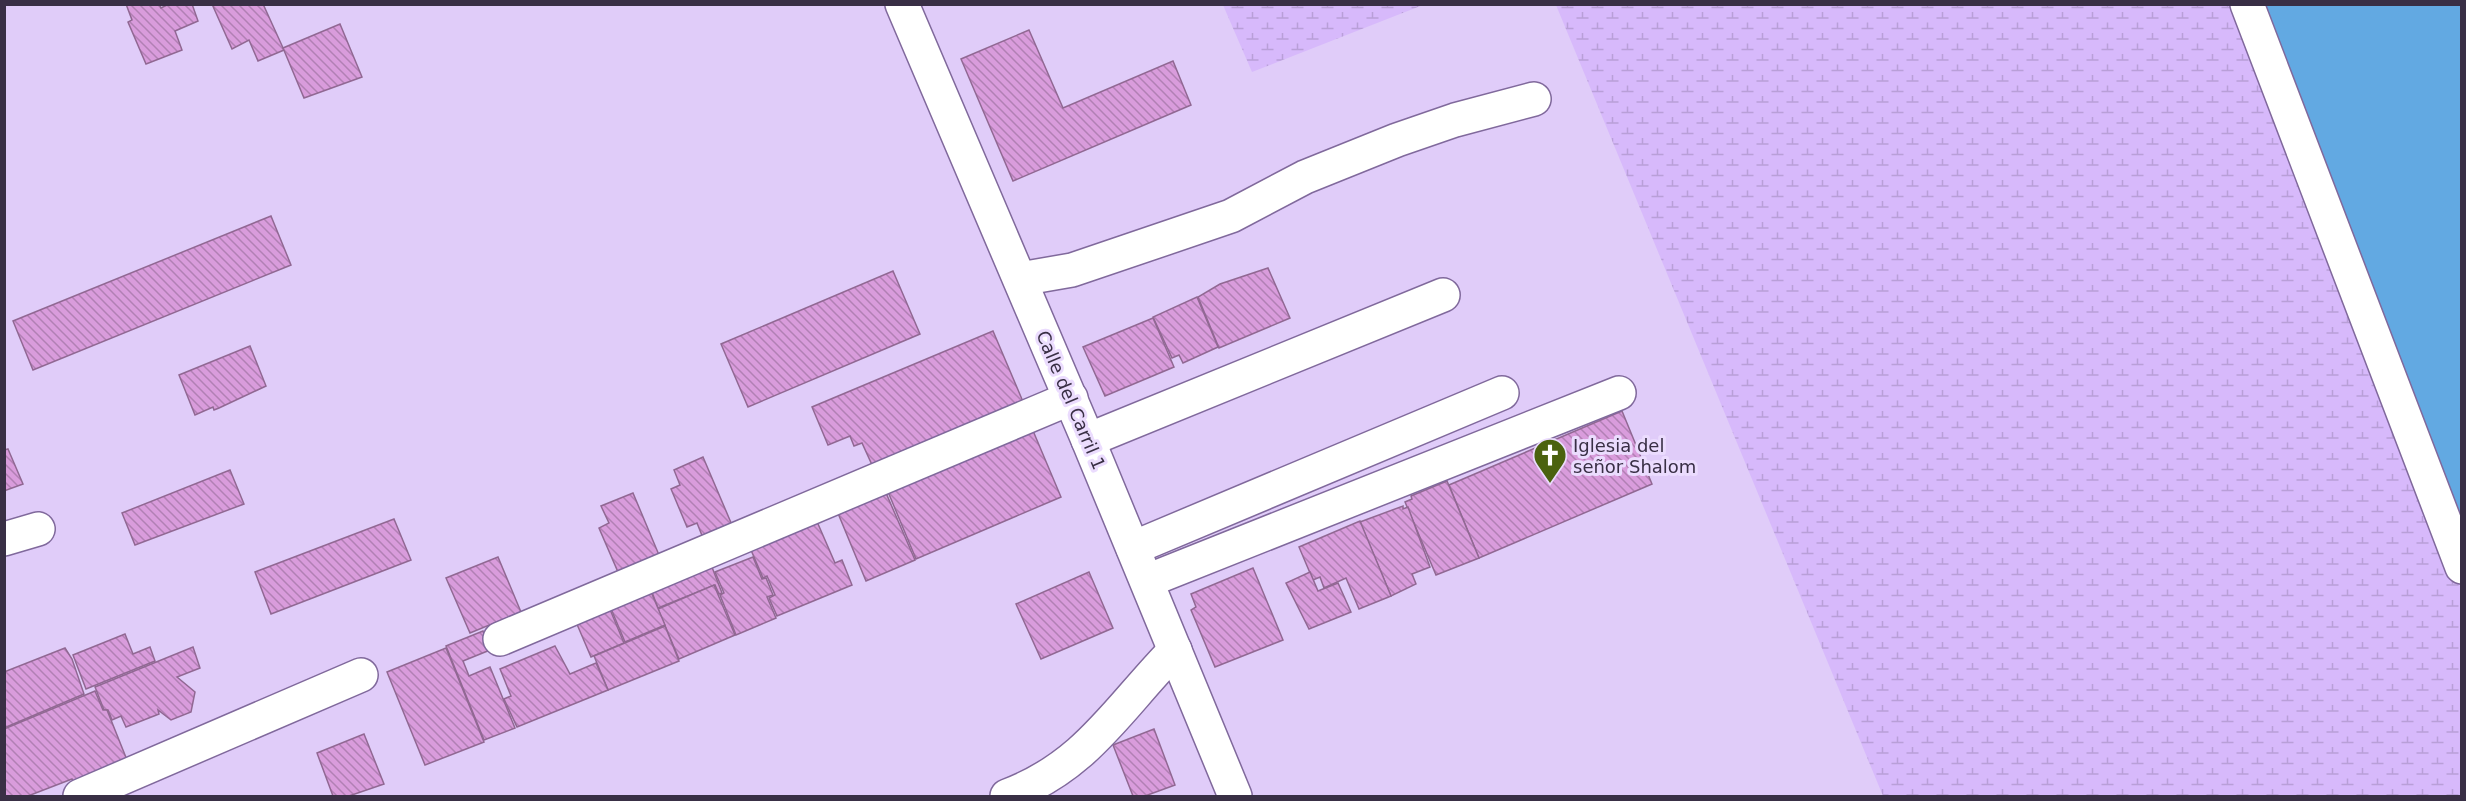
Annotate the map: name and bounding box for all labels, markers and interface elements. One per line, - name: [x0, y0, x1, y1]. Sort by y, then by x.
- street label: Calle del Carril 1: [1032, 327, 1110, 473]
- place label: Iglesia del señor Shalom: [1573, 435, 1696, 477]
- church icon: Iglesia del señor Shalom: [1532, 437, 1568, 484]

